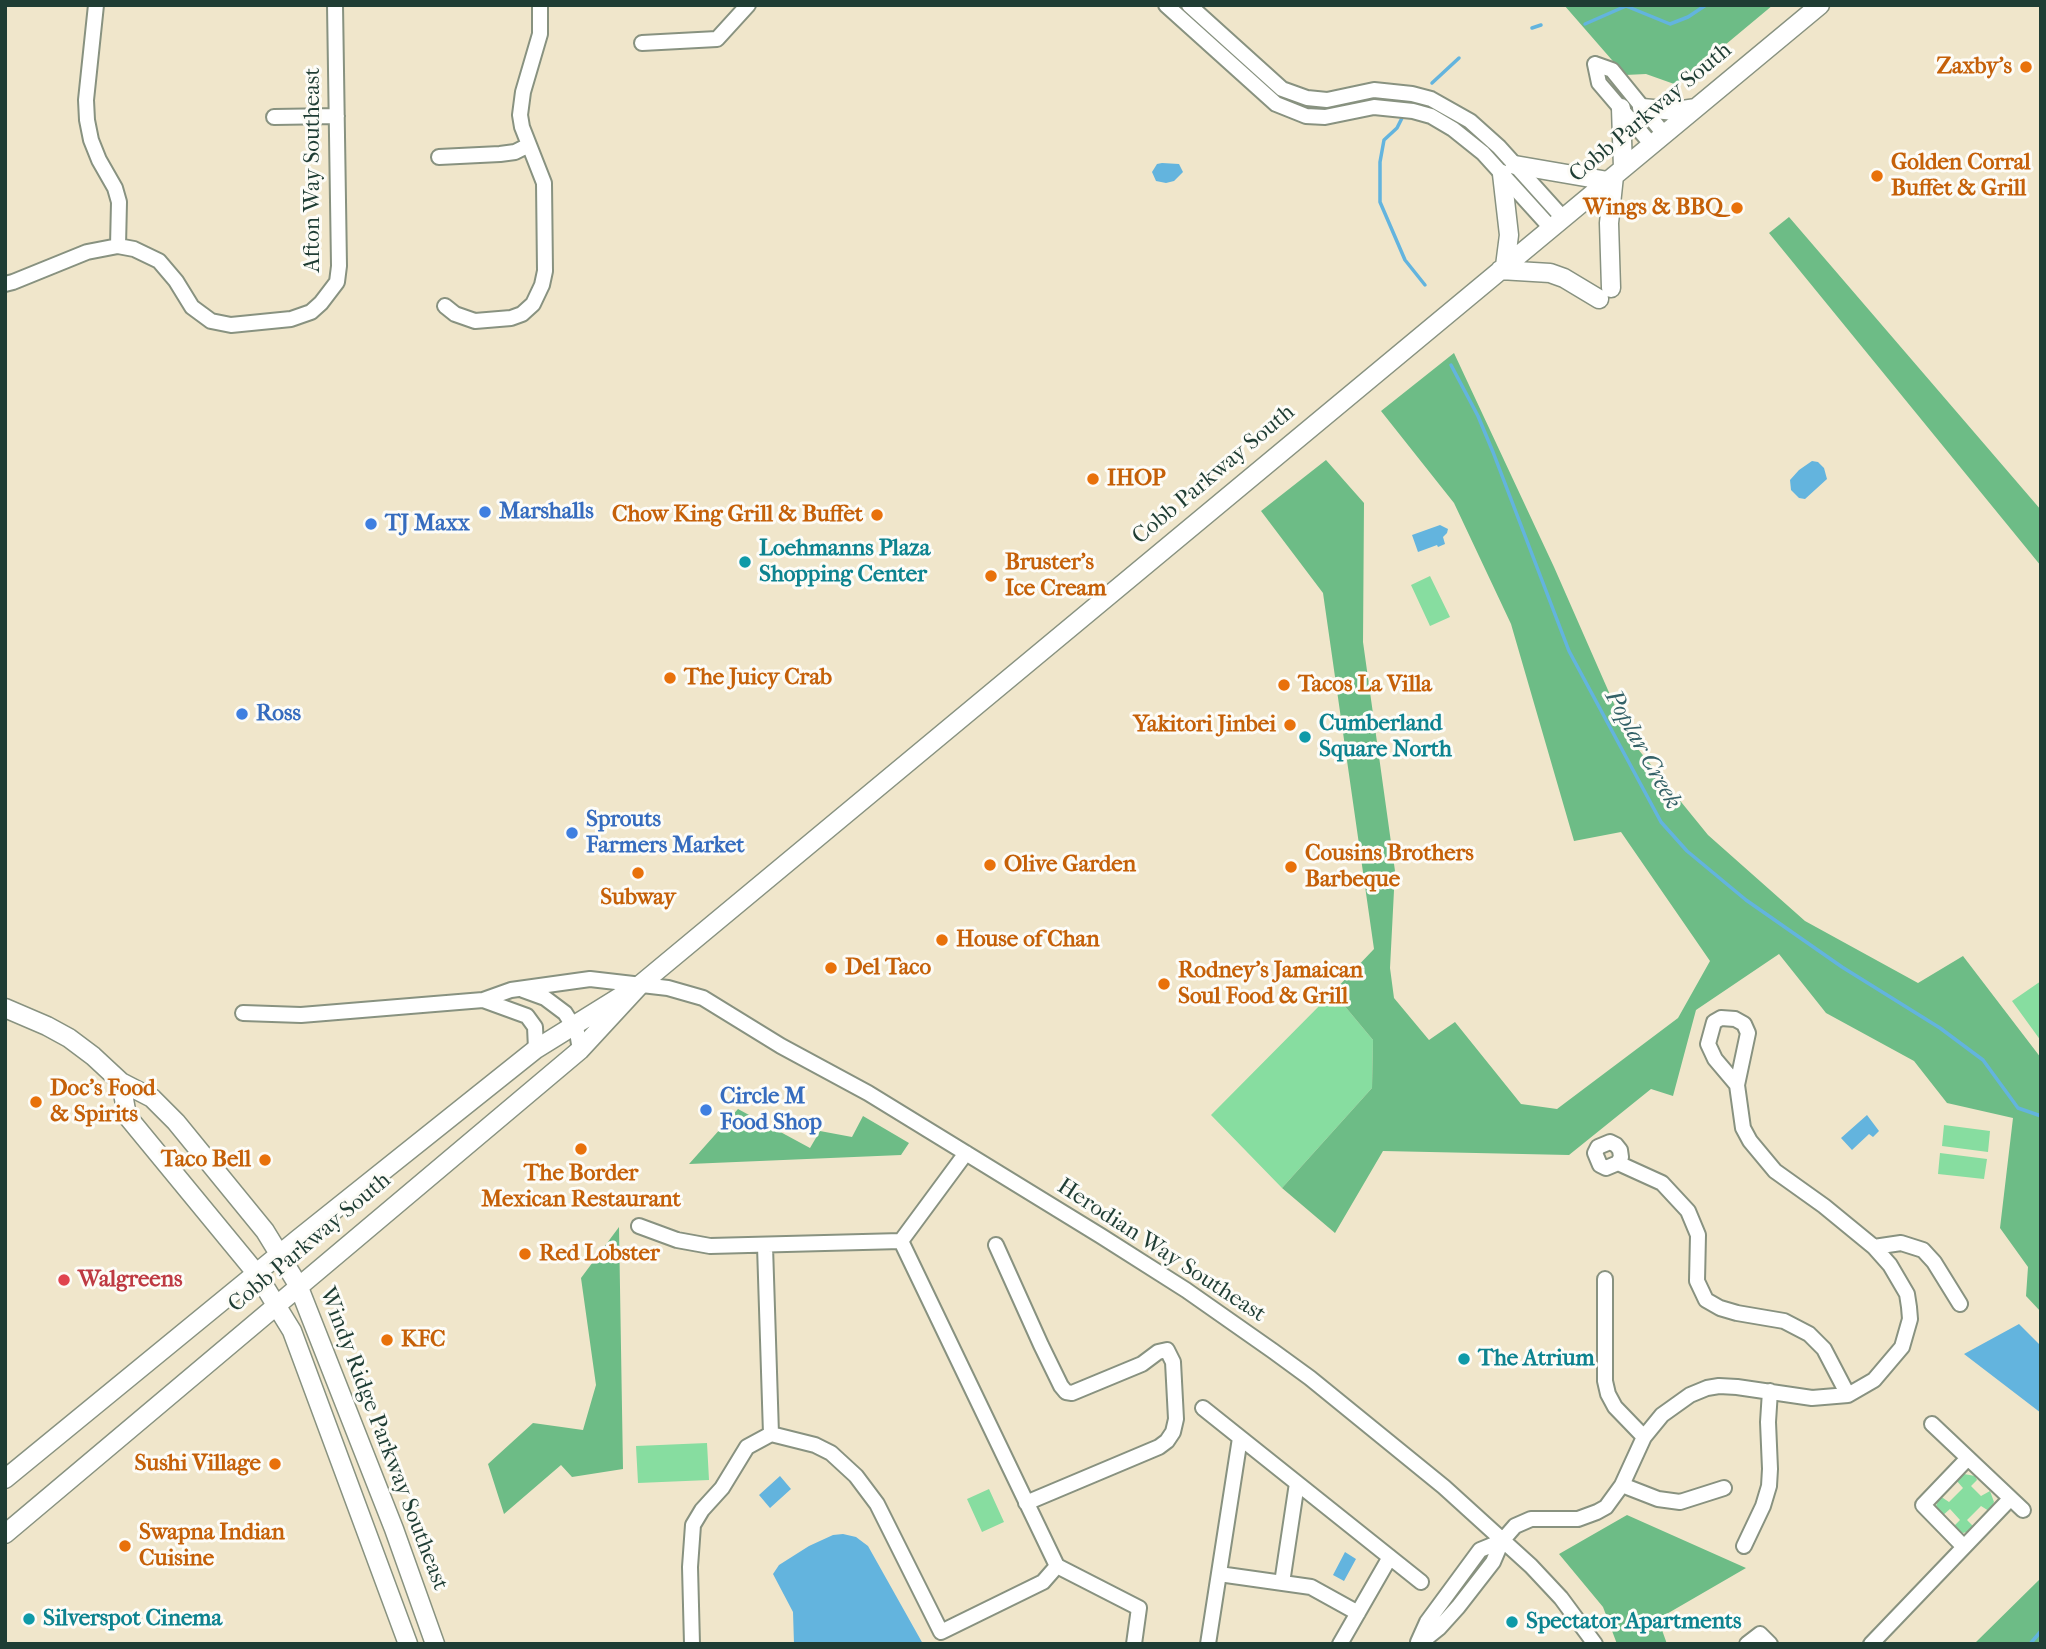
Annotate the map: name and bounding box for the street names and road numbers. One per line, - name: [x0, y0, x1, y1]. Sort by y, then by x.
- street label: Cobb Parkway South: [1564, 37, 1738, 189]
- street label: Afton Way Southeast: [299, 68, 327, 272]
- street label: Cobb Parkway South: [1127, 399, 1301, 551]
- street label: Cobb Parkway South: [223, 1167, 397, 1319]
- street label: Herodian Way Southeast: [1051, 1173, 1271, 1329]
- street label: Windy Ridge Parkway Southeast: [312, 1284, 454, 1594]

